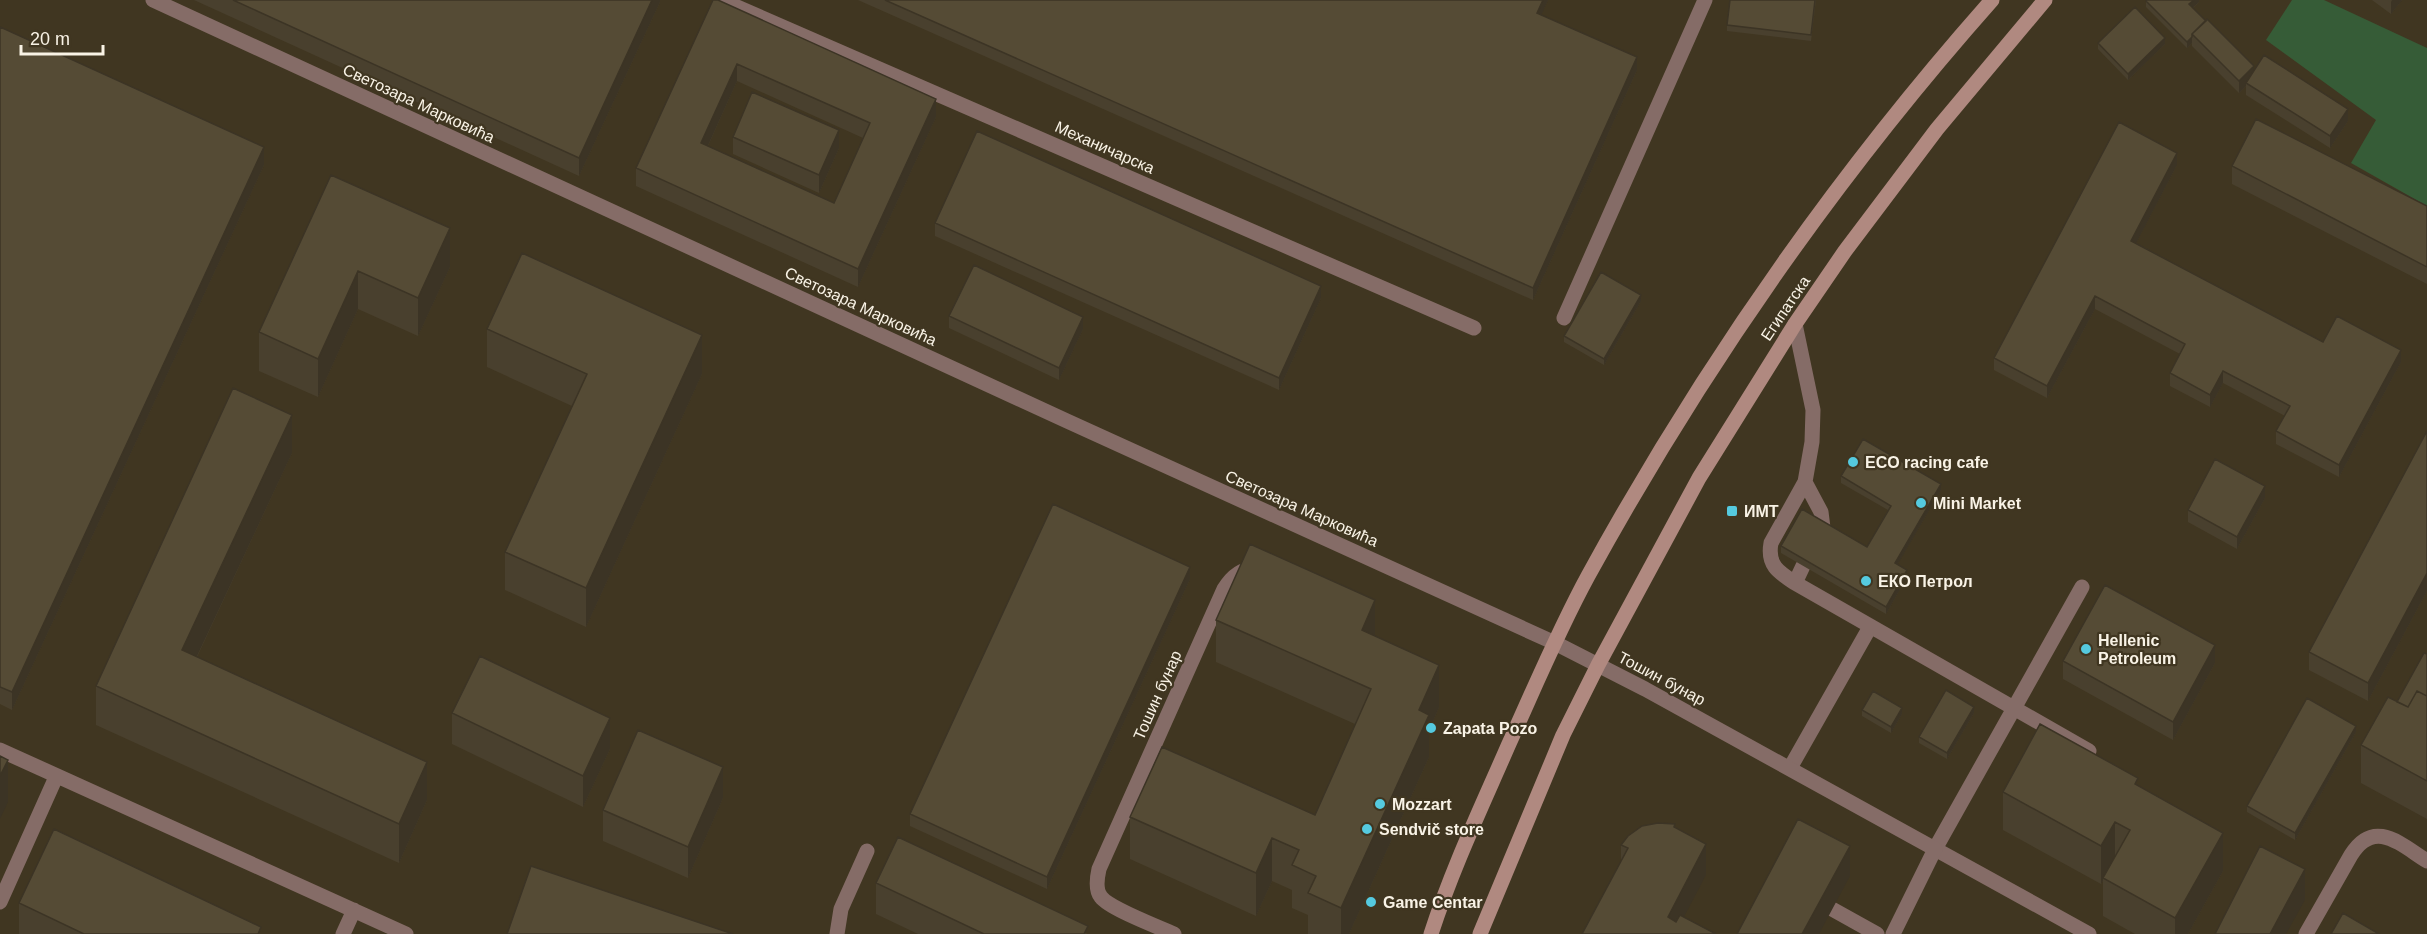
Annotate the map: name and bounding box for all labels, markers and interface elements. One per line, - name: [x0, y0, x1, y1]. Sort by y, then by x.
- scale bar: [21, 18, 104, 56]
- text: 20 m: [30, 29, 70, 49]
- street label: Светозара Марковића: [340, 61, 497, 146]
- street label: Механичарска: [1052, 118, 1157, 177]
- street label: Светозара Марковића: [782, 264, 939, 349]
- street label: Египатска: [1758, 273, 1813, 344]
- place label: ECO racing cafe: [1865, 454, 1989, 471]
- marker: ECO racing cafe: [1846, 455, 1860, 469]
- street label: Светозара Марковића: [1223, 467, 1381, 550]
- place label: Mini Market: [1933, 495, 2022, 512]
- marker: Mini Market: [1914, 496, 1928, 510]
- place label: ИМТ: [1744, 503, 1779, 520]
- marker: ИМТ: [1725, 504, 1739, 518]
- place label: ЕКО Петрол: [1878, 573, 1973, 590]
- marker: ЕКО Петрол: [1859, 574, 1873, 588]
- place label: Hellenic Petroleum: [2098, 632, 2176, 667]
- marker: Hellenic Petroleum: [2079, 642, 2093, 656]
- street label: Тошин бунар: [1130, 648, 1185, 742]
- street label: Тошин бунар: [1615, 648, 1708, 709]
- place label: Zapata Pozo: [1443, 720, 1537, 737]
- marker: Zapata Pozo: [1424, 721, 1438, 735]
- place label: Mozzart: [1392, 796, 1452, 813]
- marker: Mozzart: [1373, 797, 1387, 811]
- place label: Sendvič store: [1379, 821, 1484, 838]
- marker: Sendvič store: [1360, 822, 1374, 836]
- place label: Game Centar: [1383, 894, 1483, 911]
- marker: Game Centar: [1364, 895, 1378, 909]

